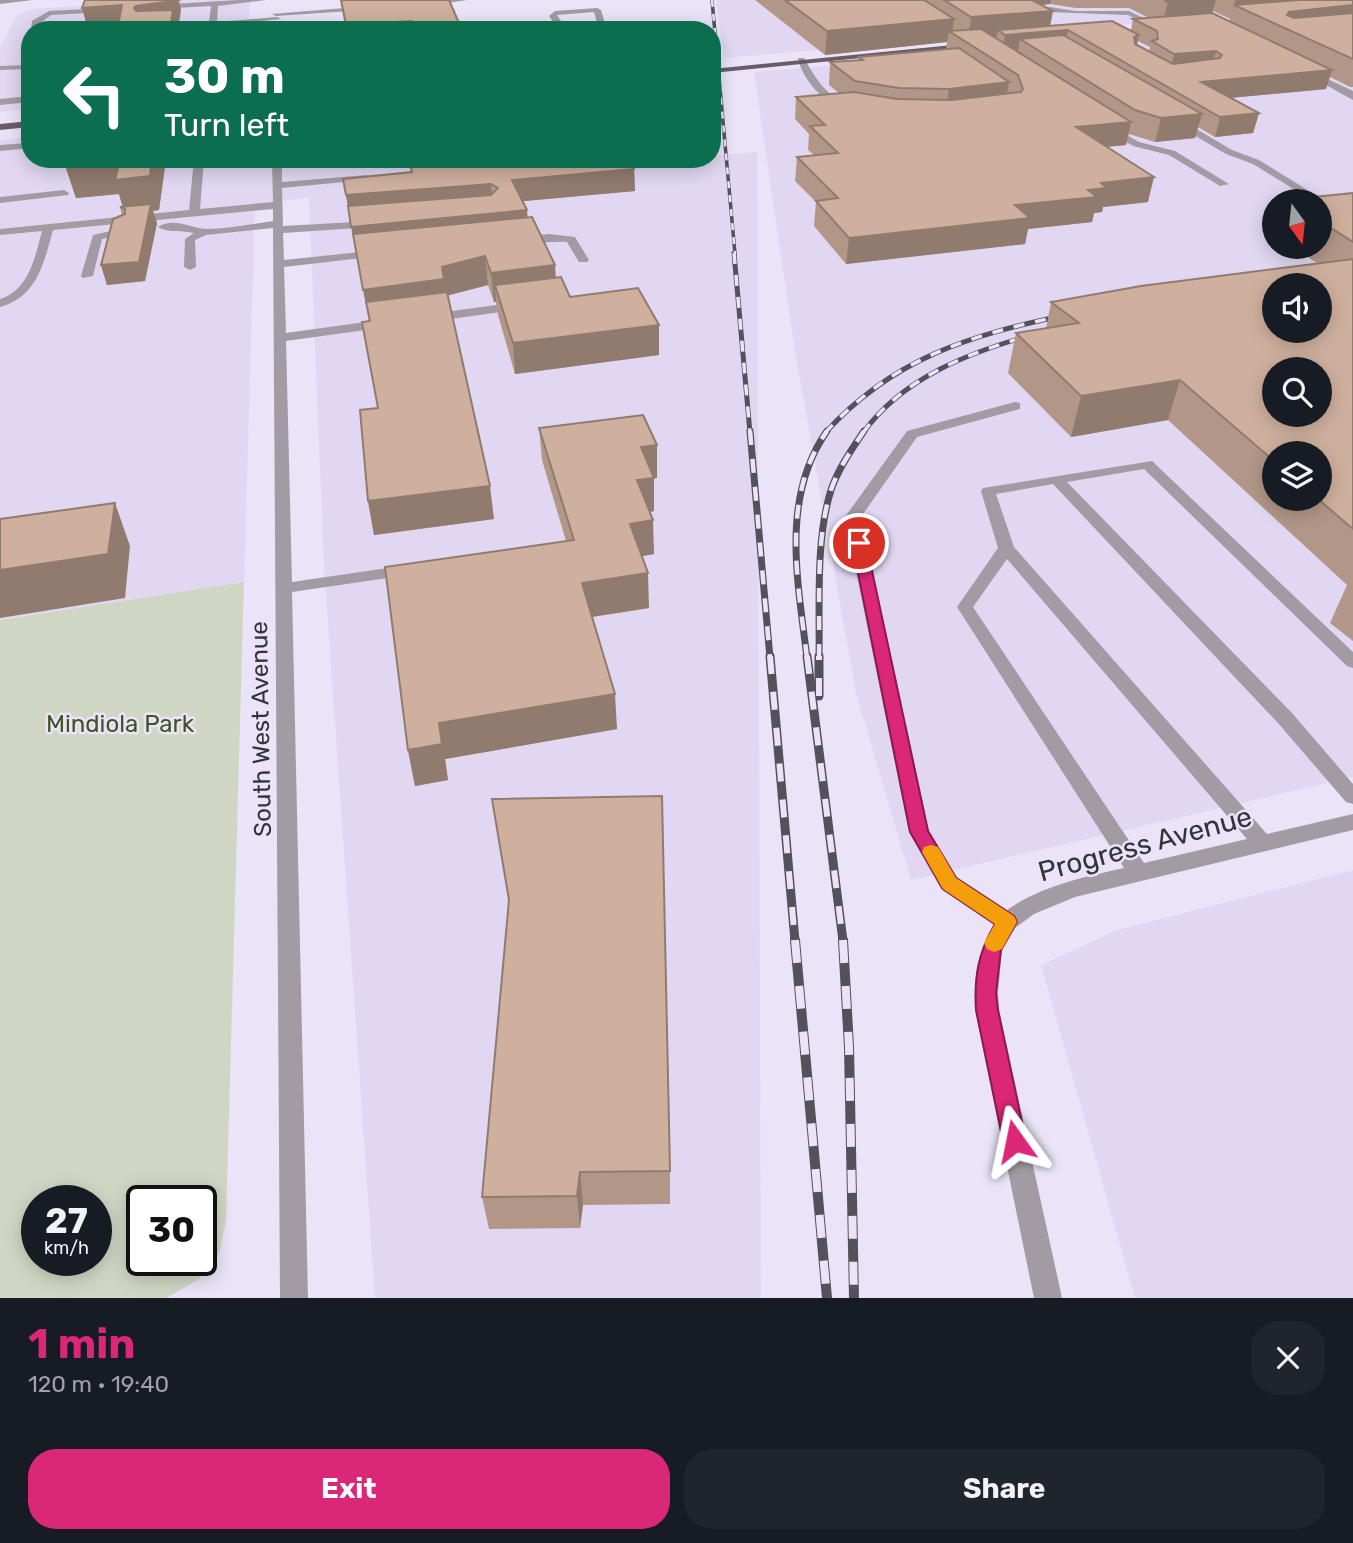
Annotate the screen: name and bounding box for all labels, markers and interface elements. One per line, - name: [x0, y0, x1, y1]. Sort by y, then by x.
- text: 30 m: [164, 47, 285, 105]
- icon: left: [49, 49, 140, 140]
- text: Turn left: [164, 106, 289, 144]
- north arrow: [1262, 189, 1332, 259]
- map controls: [1262, 189, 1332, 511]
- button: sound: [1262, 273, 1332, 343]
- button: search: [1262, 357, 1332, 427]
- button: layers: [1262, 441, 1332, 511]
- pin: [829, 513, 889, 573]
- icon: arrive: [840, 524, 878, 562]
- street label: South West Avenue: [245, 621, 277, 837]
- park label: Mindiola Park: [46, 710, 195, 738]
- street label: Progress Avenue: [1035, 800, 1255, 888]
- position arrow: [978, 1104, 1052, 1178]
- speed limit sign: 30: [126, 1185, 217, 1276]
- text: 27: [45, 1200, 88, 1242]
- text: km/h: [44, 1237, 89, 1259]
- text: 1 min: [28, 1319, 135, 1369]
- button: close: [1251, 1321, 1325, 1395]
- text: 120 m · 19:40: [28, 1370, 169, 1398]
- button: Exit: [28, 1449, 670, 1529]
- button: Share: [684, 1449, 1325, 1529]

